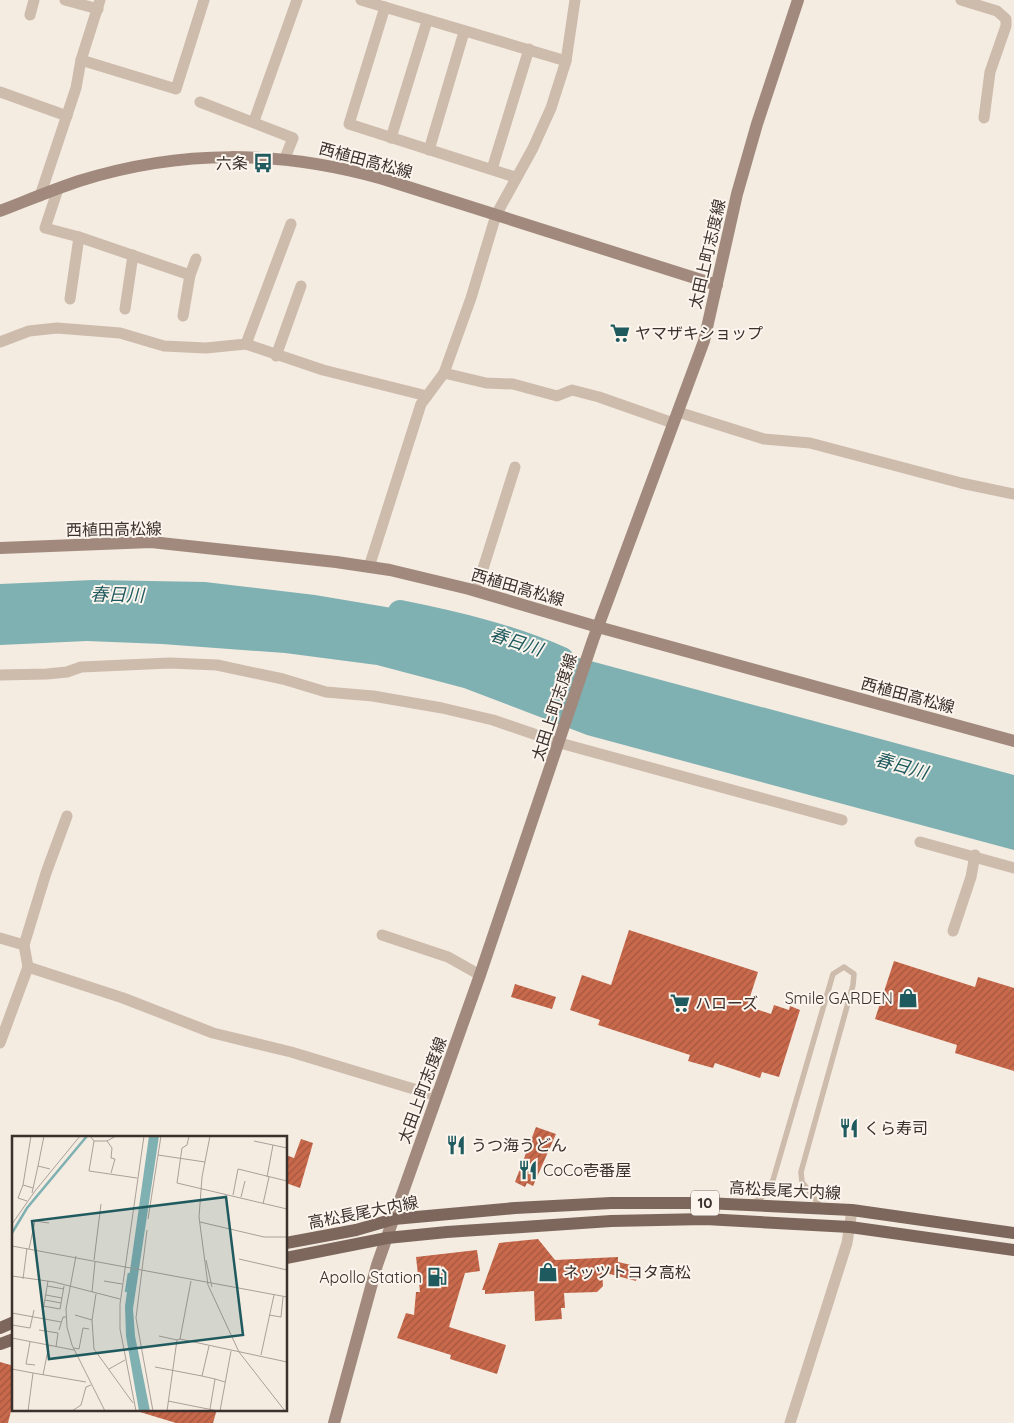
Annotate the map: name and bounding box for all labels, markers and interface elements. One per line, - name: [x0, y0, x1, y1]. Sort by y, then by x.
- street label: 西植田高松線: [317, 138, 415, 182]
- bus stop icon: 六条: [252, 152, 274, 174]
- place label: 六条: [216, 153, 248, 173]
- street label: 太田上町志度線: [685, 197, 729, 311]
- supermarket icon: ヤマザキショップ: [609, 322, 631, 344]
- place label: ヤマザキショップ: [635, 323, 763, 343]
- street label: 西植田高松線: [66, 518, 162, 540]
- street label: 西植田高松線: [469, 564, 567, 610]
- water label: 春日川: [90, 583, 146, 607]
- water label: 春日川: [487, 622, 547, 661]
- street label: 太田上町志度線: [527, 651, 581, 763]
- street label: 西植田高松線: [859, 673, 957, 717]
- water label: 春日川: [872, 747, 932, 785]
- shop icon: Smile GARDEN: [897, 987, 919, 1009]
- place label: Smile GARDEN: [785, 988, 893, 1008]
- supermarket icon: ハローズ: [669, 992, 691, 1014]
- place label: ハローズ: [695, 993, 758, 1013]
- street label: 太田上町志度線: [393, 1034, 451, 1146]
- restaurant icon: くら寿司: [838, 1117, 860, 1139]
- place label: くら寿司: [864, 1118, 928, 1138]
- restaurant icon: うつ海うどん: [445, 1134, 467, 1156]
- place label: うつ海うどん: [471, 1135, 567, 1155]
- inset map: [12, 1136, 288, 1410]
- restaurant icon: CoCo壱番屋: [517, 1159, 539, 1181]
- place label: CoCo壱番屋: [543, 1160, 631, 1180]
- street label: 高松長尾大内線: [729, 1177, 841, 1203]
- road number: 10: [691, 1190, 719, 1216]
- street label: 高松長尾大内線: [306, 1191, 420, 1233]
- shop icon: ネッツトヨタ高松: [537, 1261, 559, 1283]
- place label: ネッツトヨタ高松: [563, 1262, 691, 1282]
- fuel station icon: Apollo Station: [426, 1266, 448, 1288]
- place label: Apollo Station: [319, 1267, 422, 1287]

